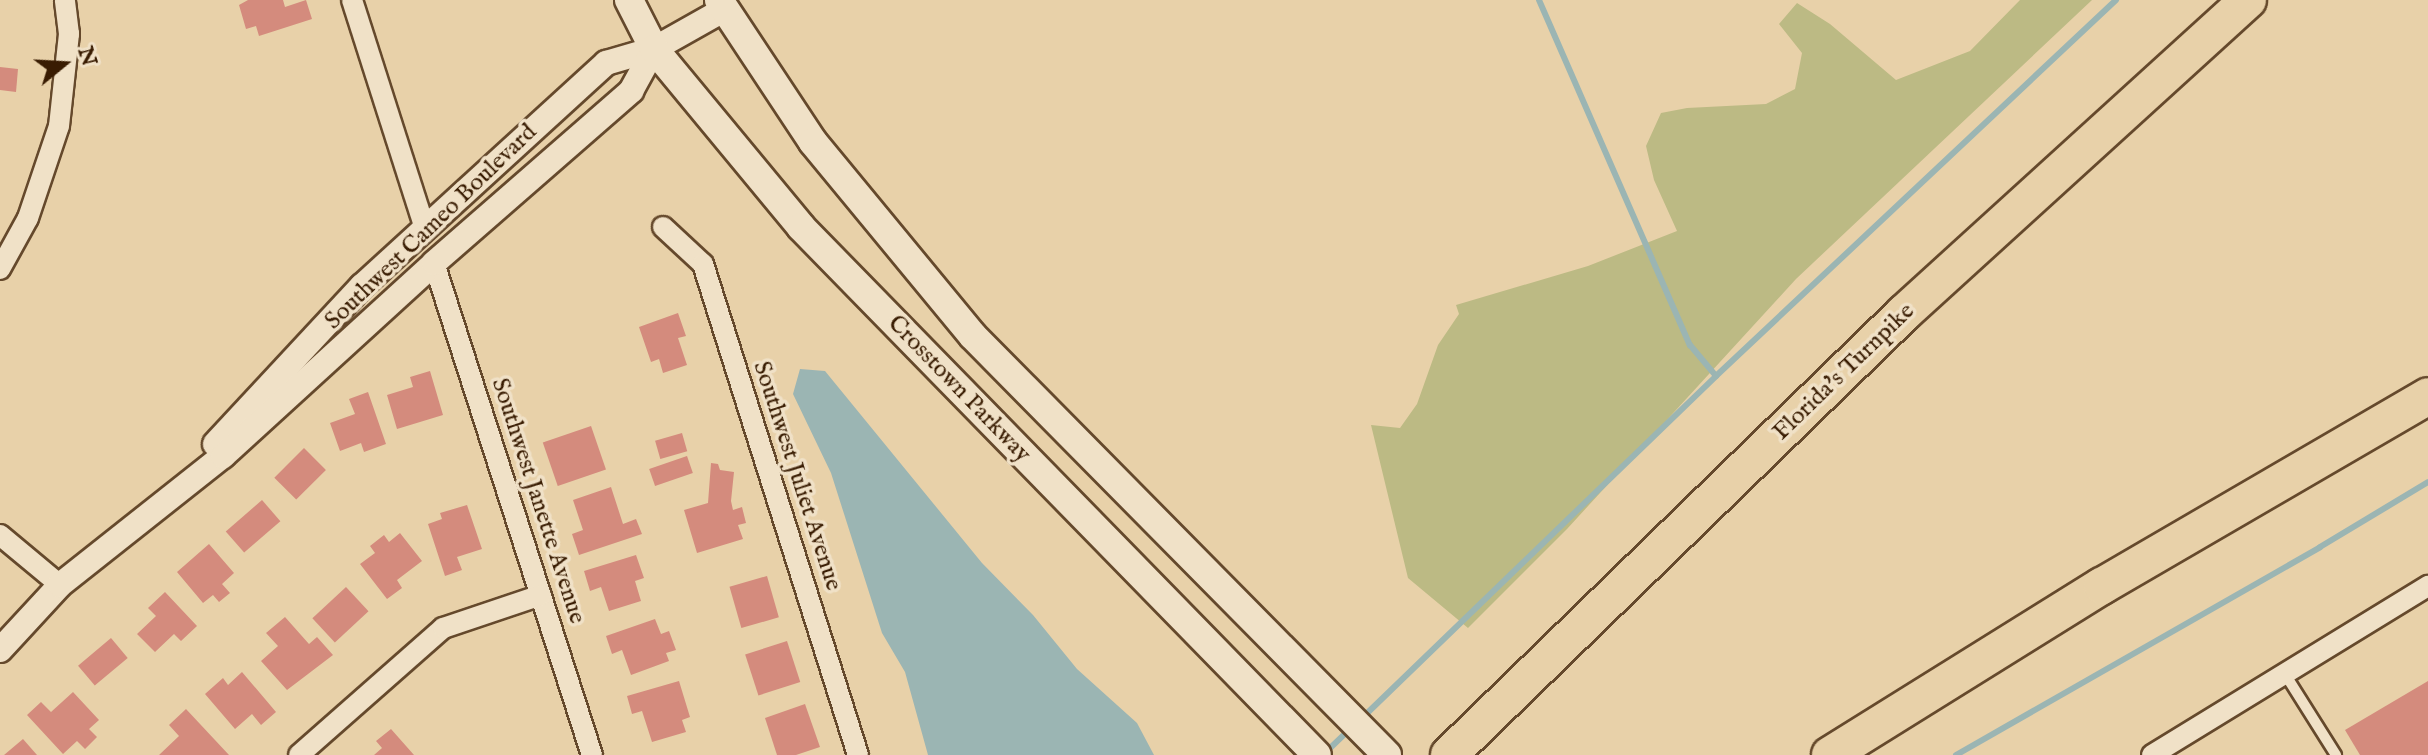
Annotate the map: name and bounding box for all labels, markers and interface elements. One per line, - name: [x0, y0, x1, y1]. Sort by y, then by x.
- north arrow: [24, 24, 104, 104]
- text: N: [71, 43, 103, 70]
- street label: Southwest Cameo Boulevard: [319, 118, 543, 336]
- street label: Florida's Turnpike: [1767, 297, 1921, 447]
- street label: Crosstown Parkway: [881, 309, 1037, 469]
- street label: Southwest Juliet Avenue: [746, 358, 848, 594]
- street label: Southwest Janette Avenue: [485, 375, 591, 627]

